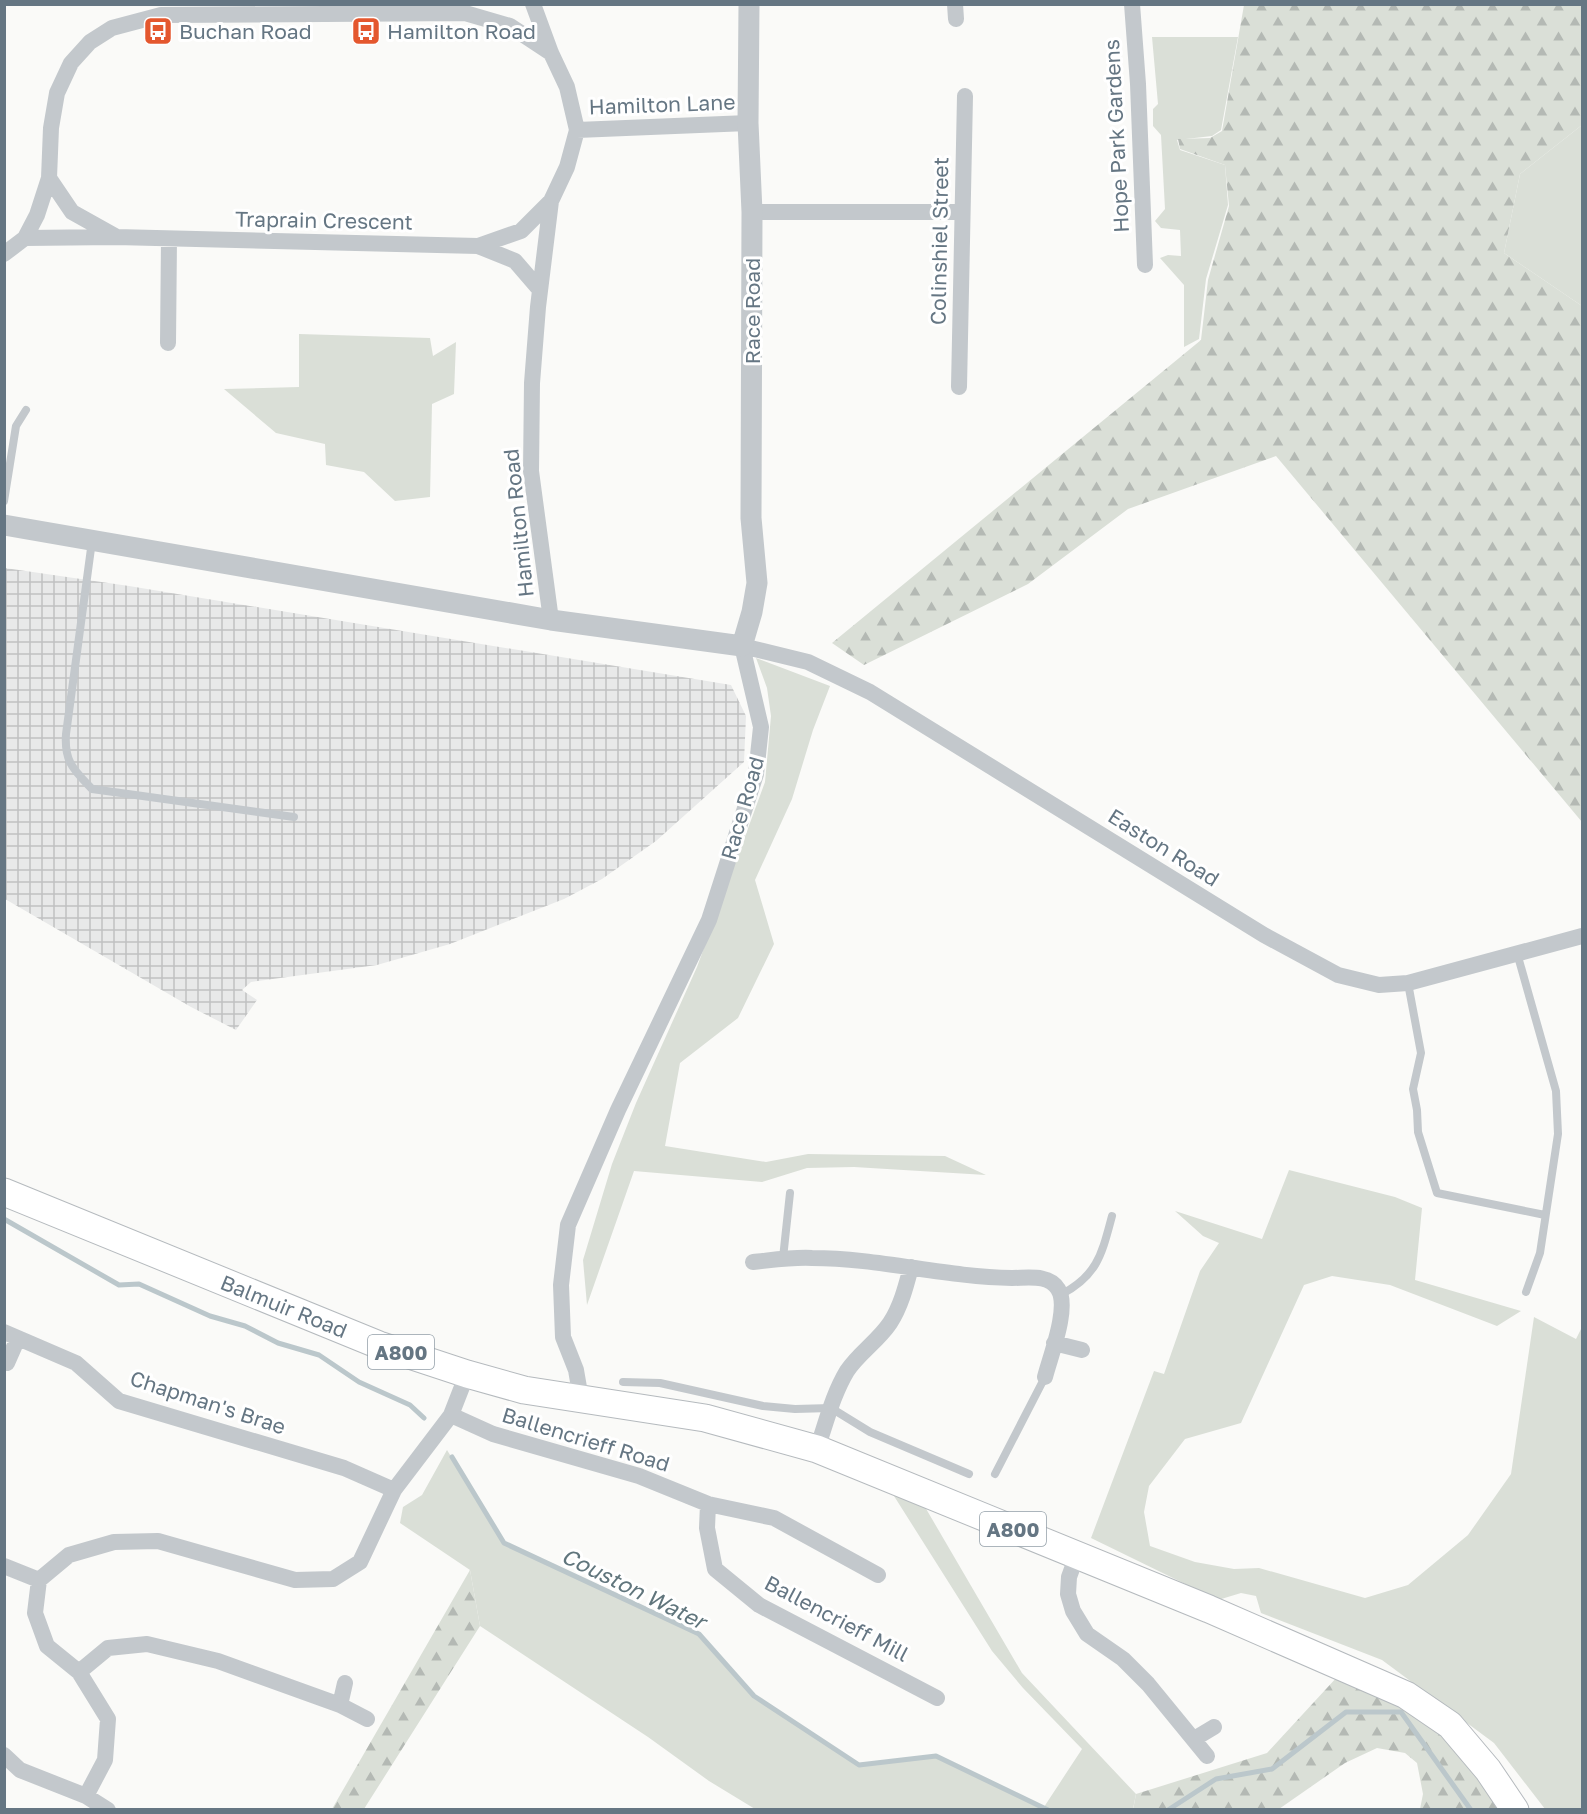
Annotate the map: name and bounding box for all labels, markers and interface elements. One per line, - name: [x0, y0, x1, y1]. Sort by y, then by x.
- bus stop icon: Buchan Road: [142, 15, 174, 47]
- bus stop icon: Hamilton Road: [350, 15, 382, 47]
- place label: Buchan Road: [179, 18, 312, 44]
- place label: Hamilton Road: [387, 18, 536, 44]
- street label: Hope Park Gardens: [1098, 39, 1134, 233]
- street label: Hamilton Lane: [588, 88, 736, 120]
- street label: Colinshiel Street: [925, 157, 953, 325]
- street label: Traprain Crescent: [235, 205, 413, 235]
- street label: Race Road: [739, 258, 765, 364]
- street label: Hamilton Road: [497, 448, 539, 598]
- street label: Race Road: [715, 753, 769, 863]
- street label: Easton Road: [1104, 803, 1224, 891]
- street label: Balmuir Road: [217, 1269, 351, 1343]
- road number: A800: [368, 1335, 434, 1369]
- street label: Chapman's Brae: [127, 1365, 289, 1439]
- street label: Ballencrieff Road: [499, 1401, 673, 1477]
- road number: A800: [980, 1512, 1046, 1546]
- water label: Couston Water: [558, 1542, 713, 1636]
- street label: Ballencrieff Mill: [761, 1569, 913, 1667]

